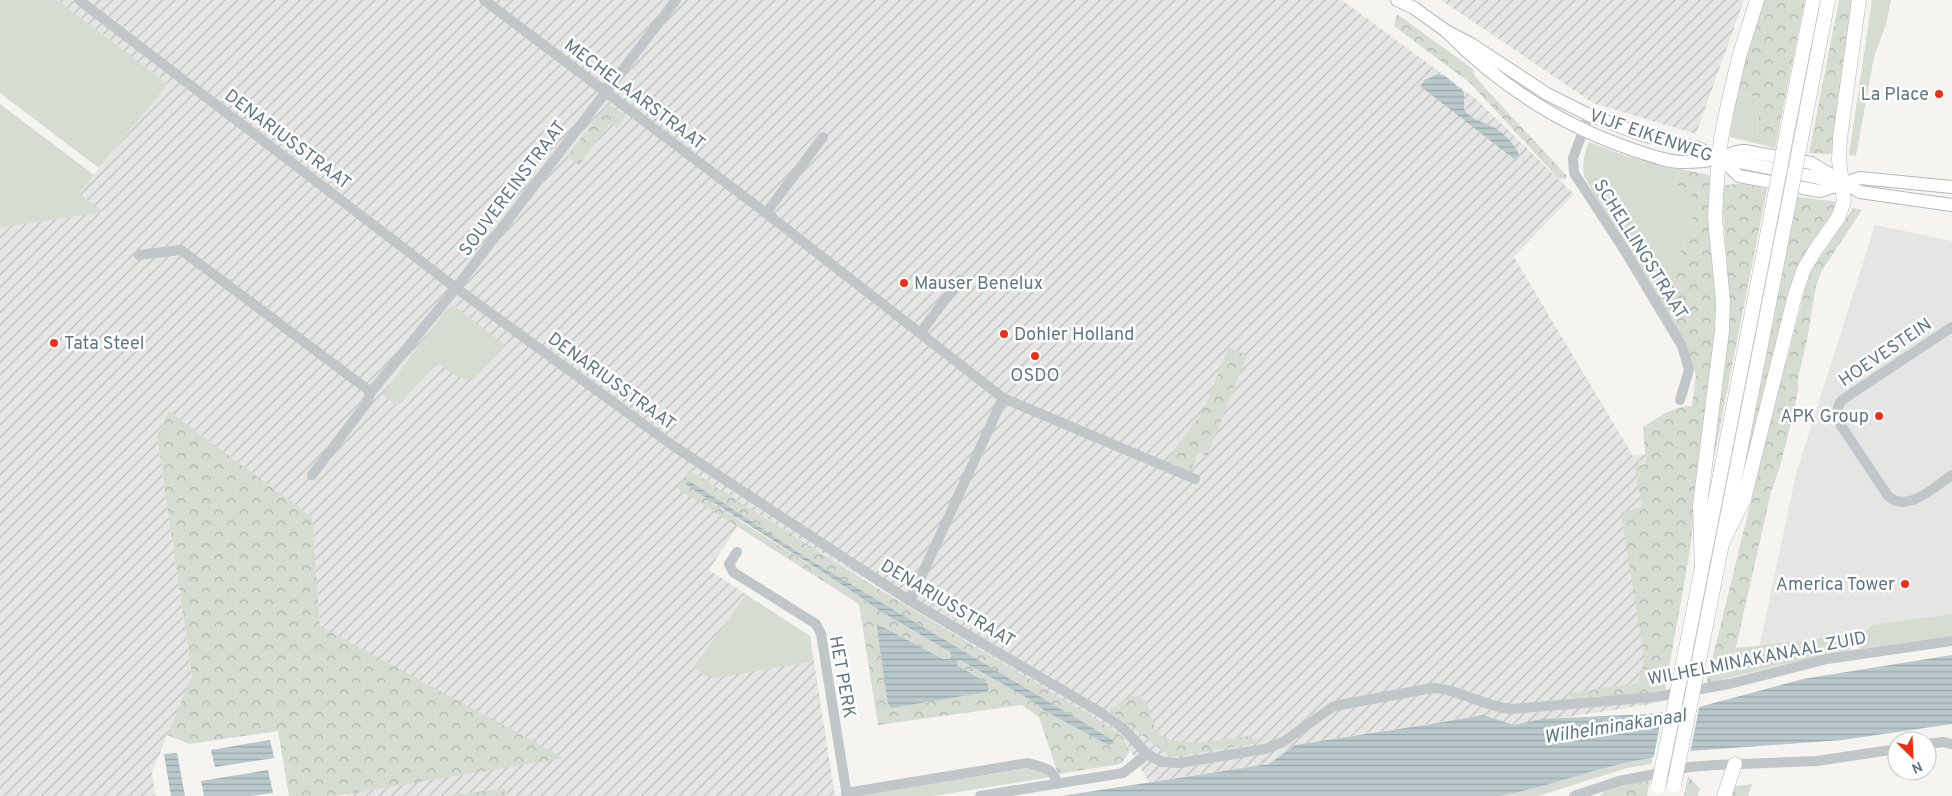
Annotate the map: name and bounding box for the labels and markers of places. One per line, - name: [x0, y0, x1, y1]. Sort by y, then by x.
- place label: La Place: [1861, 84, 1929, 107]
- marker: La Place: [1933, 88, 1945, 100]
- place label: Mauser Benelux: [914, 273, 1043, 296]
- marker: Mauser Benelux: [898, 277, 910, 289]
- place label: Dohler Holland: [1014, 324, 1134, 347]
- marker: Dohler Holland: [998, 328, 1010, 340]
- place label: Tata Steel: [64, 333, 144, 356]
- marker: Tata Steel: [48, 337, 60, 349]
- marker: OSDO: [1029, 350, 1041, 362]
- place label: OSDO: [1010, 365, 1060, 388]
- place label: APK Group: [1780, 406, 1869, 429]
- marker: APK Group: [1873, 410, 1885, 422]
- place label: America Tower: [1776, 574, 1895, 597]
- marker: America Tower: [1899, 578, 1911, 590]

